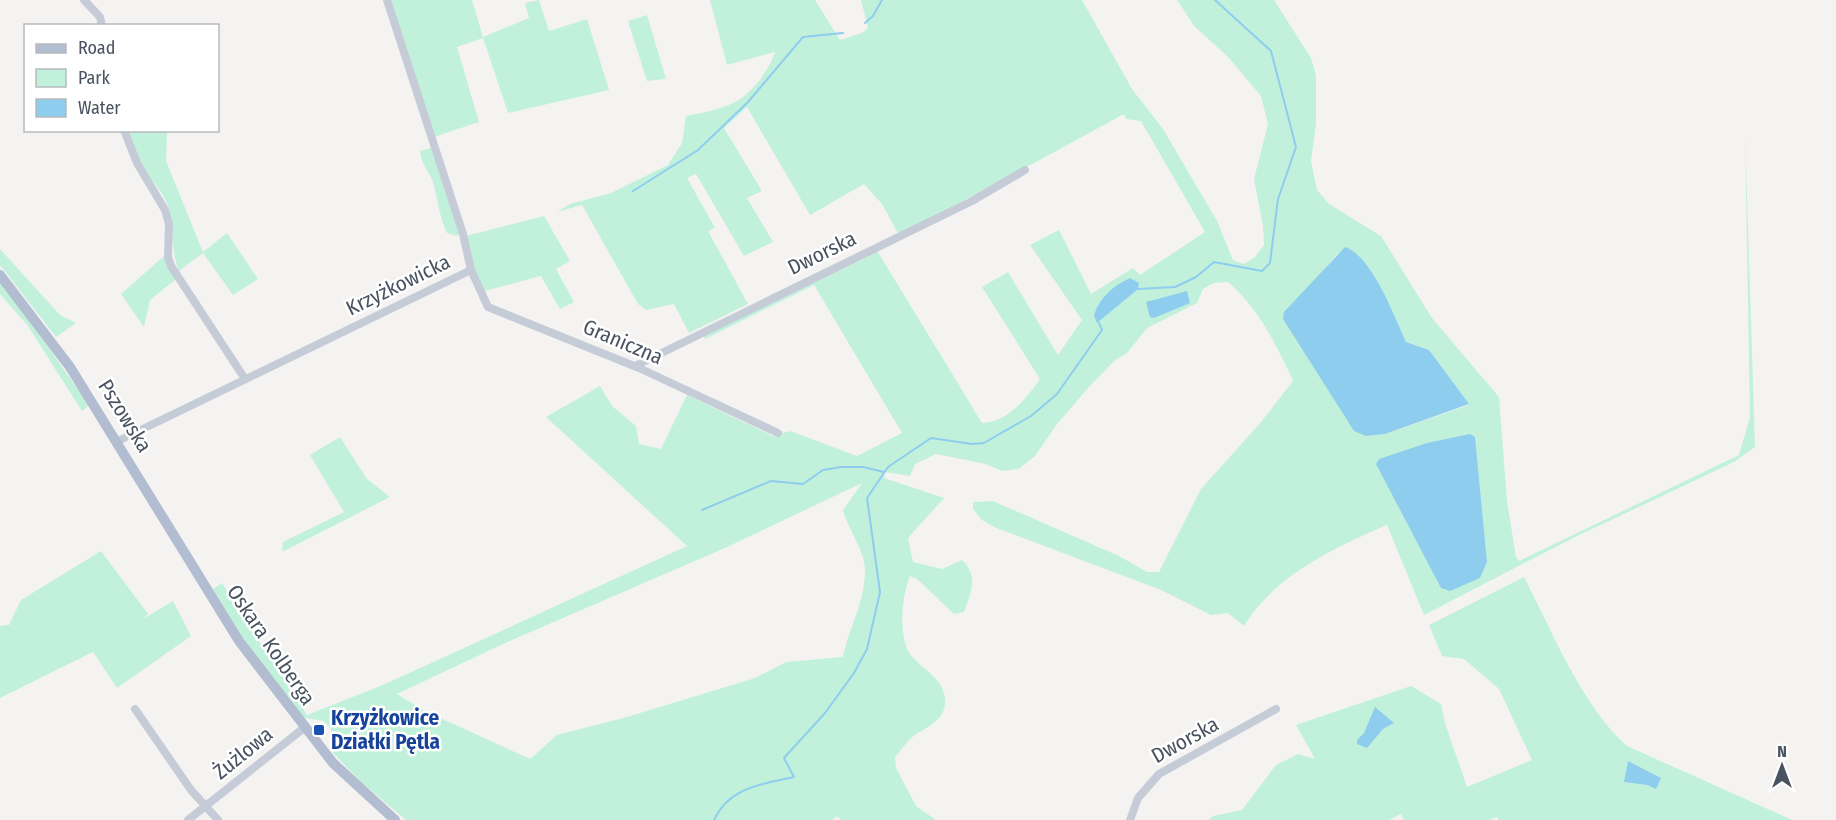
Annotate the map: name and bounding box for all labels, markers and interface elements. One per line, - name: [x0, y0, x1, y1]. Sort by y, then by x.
- legend: [24, 24, 219, 132]
- text: Road: [78, 37, 115, 59]
- text: Park: [78, 67, 111, 89]
- text: Water: [78, 97, 121, 119]
- street label: Dworska: [784, 225, 860, 281]
- street label: Krzyżkowicka: [342, 249, 454, 321]
- street label: Graniczna: [579, 314, 667, 370]
- street label: Pszowska: [92, 375, 158, 457]
- street label: Oskara Kolberga: [221, 580, 321, 710]
- place label: Krzyżkowice Działki Pętla: [331, 705, 440, 755]
- street label: Dworska: [1147, 711, 1223, 769]
- street label: Żużlowa: [208, 721, 278, 785]
- marker: Krzyżkowice Działki Pętla: [312, 723, 326, 737]
- north arrow: [1752, 736, 1812, 796]
- text: N: [1777, 742, 1787, 761]

